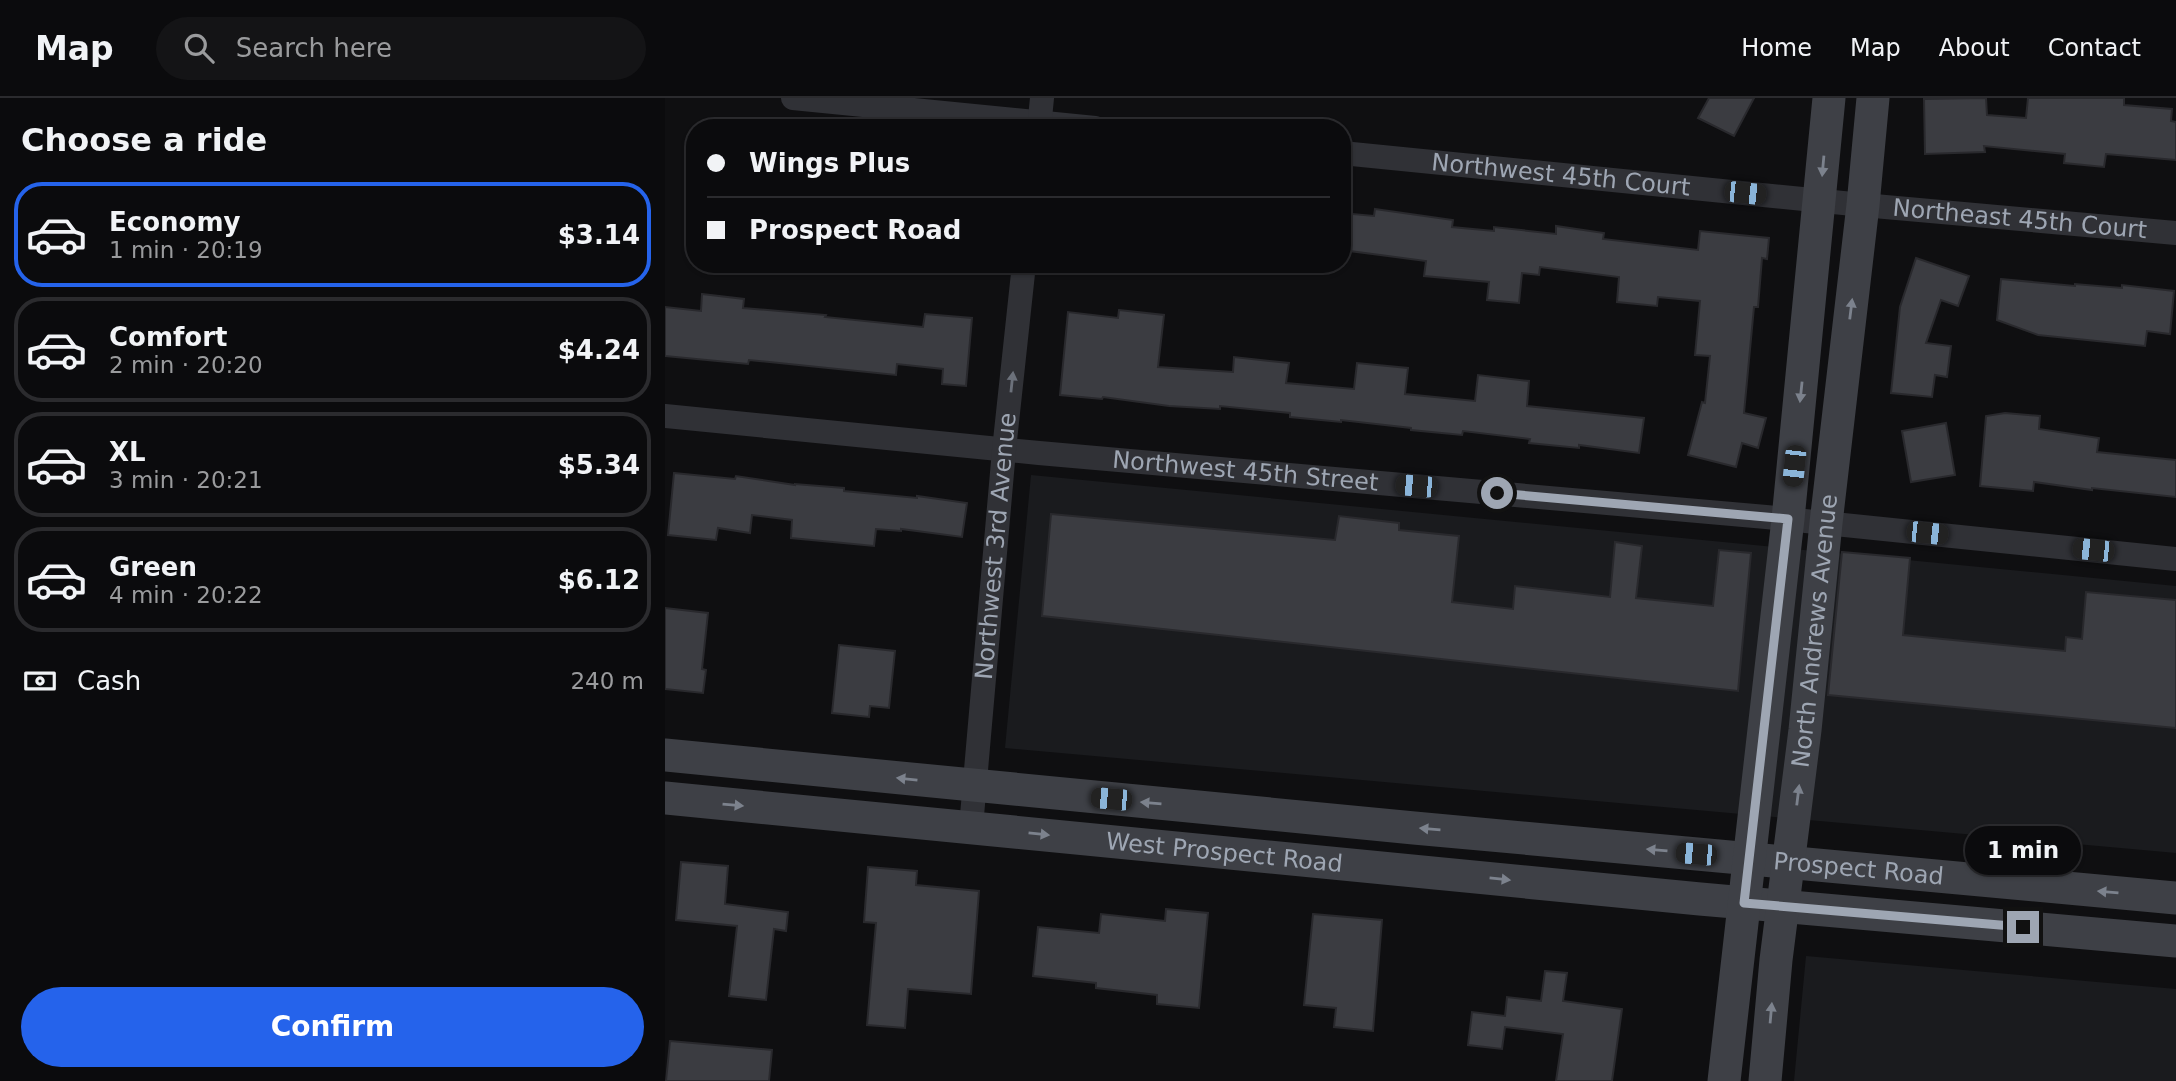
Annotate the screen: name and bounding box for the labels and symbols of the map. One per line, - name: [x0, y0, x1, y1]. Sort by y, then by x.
- street label: Northwest 45th Court: [1430, 148, 1692, 202]
- one-way arrow: [1817, 155, 1828, 177]
- car: [1724, 180, 1767, 206]
- street label: Northeast 45th Court: [1892, 194, 2148, 244]
- one-way arrow: [1846, 298, 1857, 320]
- one-way arrow: [1006, 371, 1017, 393]
- one-way arrow: [1795, 382, 1806, 404]
- street label: Northwest 3rd Avenue: [970, 411, 1022, 681]
- car: [1782, 444, 1807, 488]
- street label: Northwest 45th Street: [1111, 446, 1380, 497]
- car: [1395, 474, 1438, 498]
- route start: [1481, 477, 1513, 509]
- street label: North Andrews Avenue: [1786, 493, 1843, 769]
- car: [1906, 520, 1949, 546]
- car: [2072, 537, 2115, 563]
- one-way arrow: [896, 773, 918, 784]
- one-way arrow: [1793, 784, 1804, 806]
- car: [1090, 787, 1133, 811]
- one-way arrow: [1140, 797, 1162, 808]
- one-way arrow: [722, 799, 744, 810]
- one-way arrow: [1419, 823, 1441, 834]
- callout: 1 min: [1965, 826, 2081, 874]
- street label: West Prospect Road: [1105, 827, 1344, 878]
- one-way arrow: [1028, 828, 1050, 839]
- car: [1675, 842, 1718, 866]
- one-way arrow: [1646, 845, 1668, 856]
- street label: Prospect Road: [1772, 847, 1945, 891]
- one-way arrow: [1490, 874, 1512, 885]
- one-way arrow: [2097, 886, 2119, 897]
- route end: [2007, 911, 2039, 943]
- one-way arrow: [1766, 1002, 1777, 1024]

